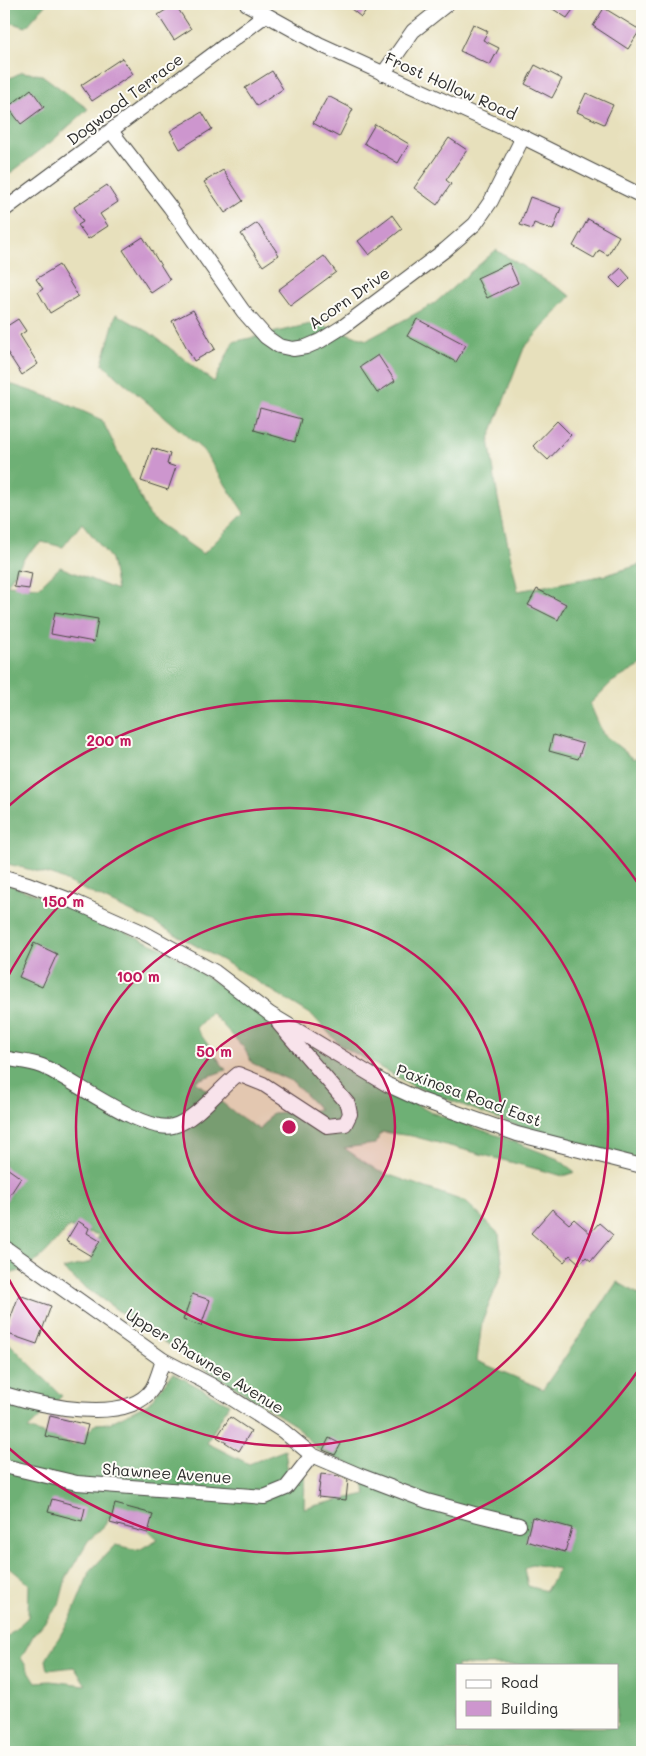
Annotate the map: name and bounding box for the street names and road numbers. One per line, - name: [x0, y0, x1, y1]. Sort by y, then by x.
- street label: Frost Hollow Road: [382, 47, 520, 124]
- street label: Dogwood Terrace: [62, 48, 187, 149]
- street label: Acorn Drive: [304, 262, 393, 333]
- street label: Paxinosa Road East: [394, 1059, 545, 1131]
- street label: Upper Shawnee Avenue: [122, 1303, 288, 1418]
- street label: Shawnee Avenue: [102, 1458, 232, 1487]

